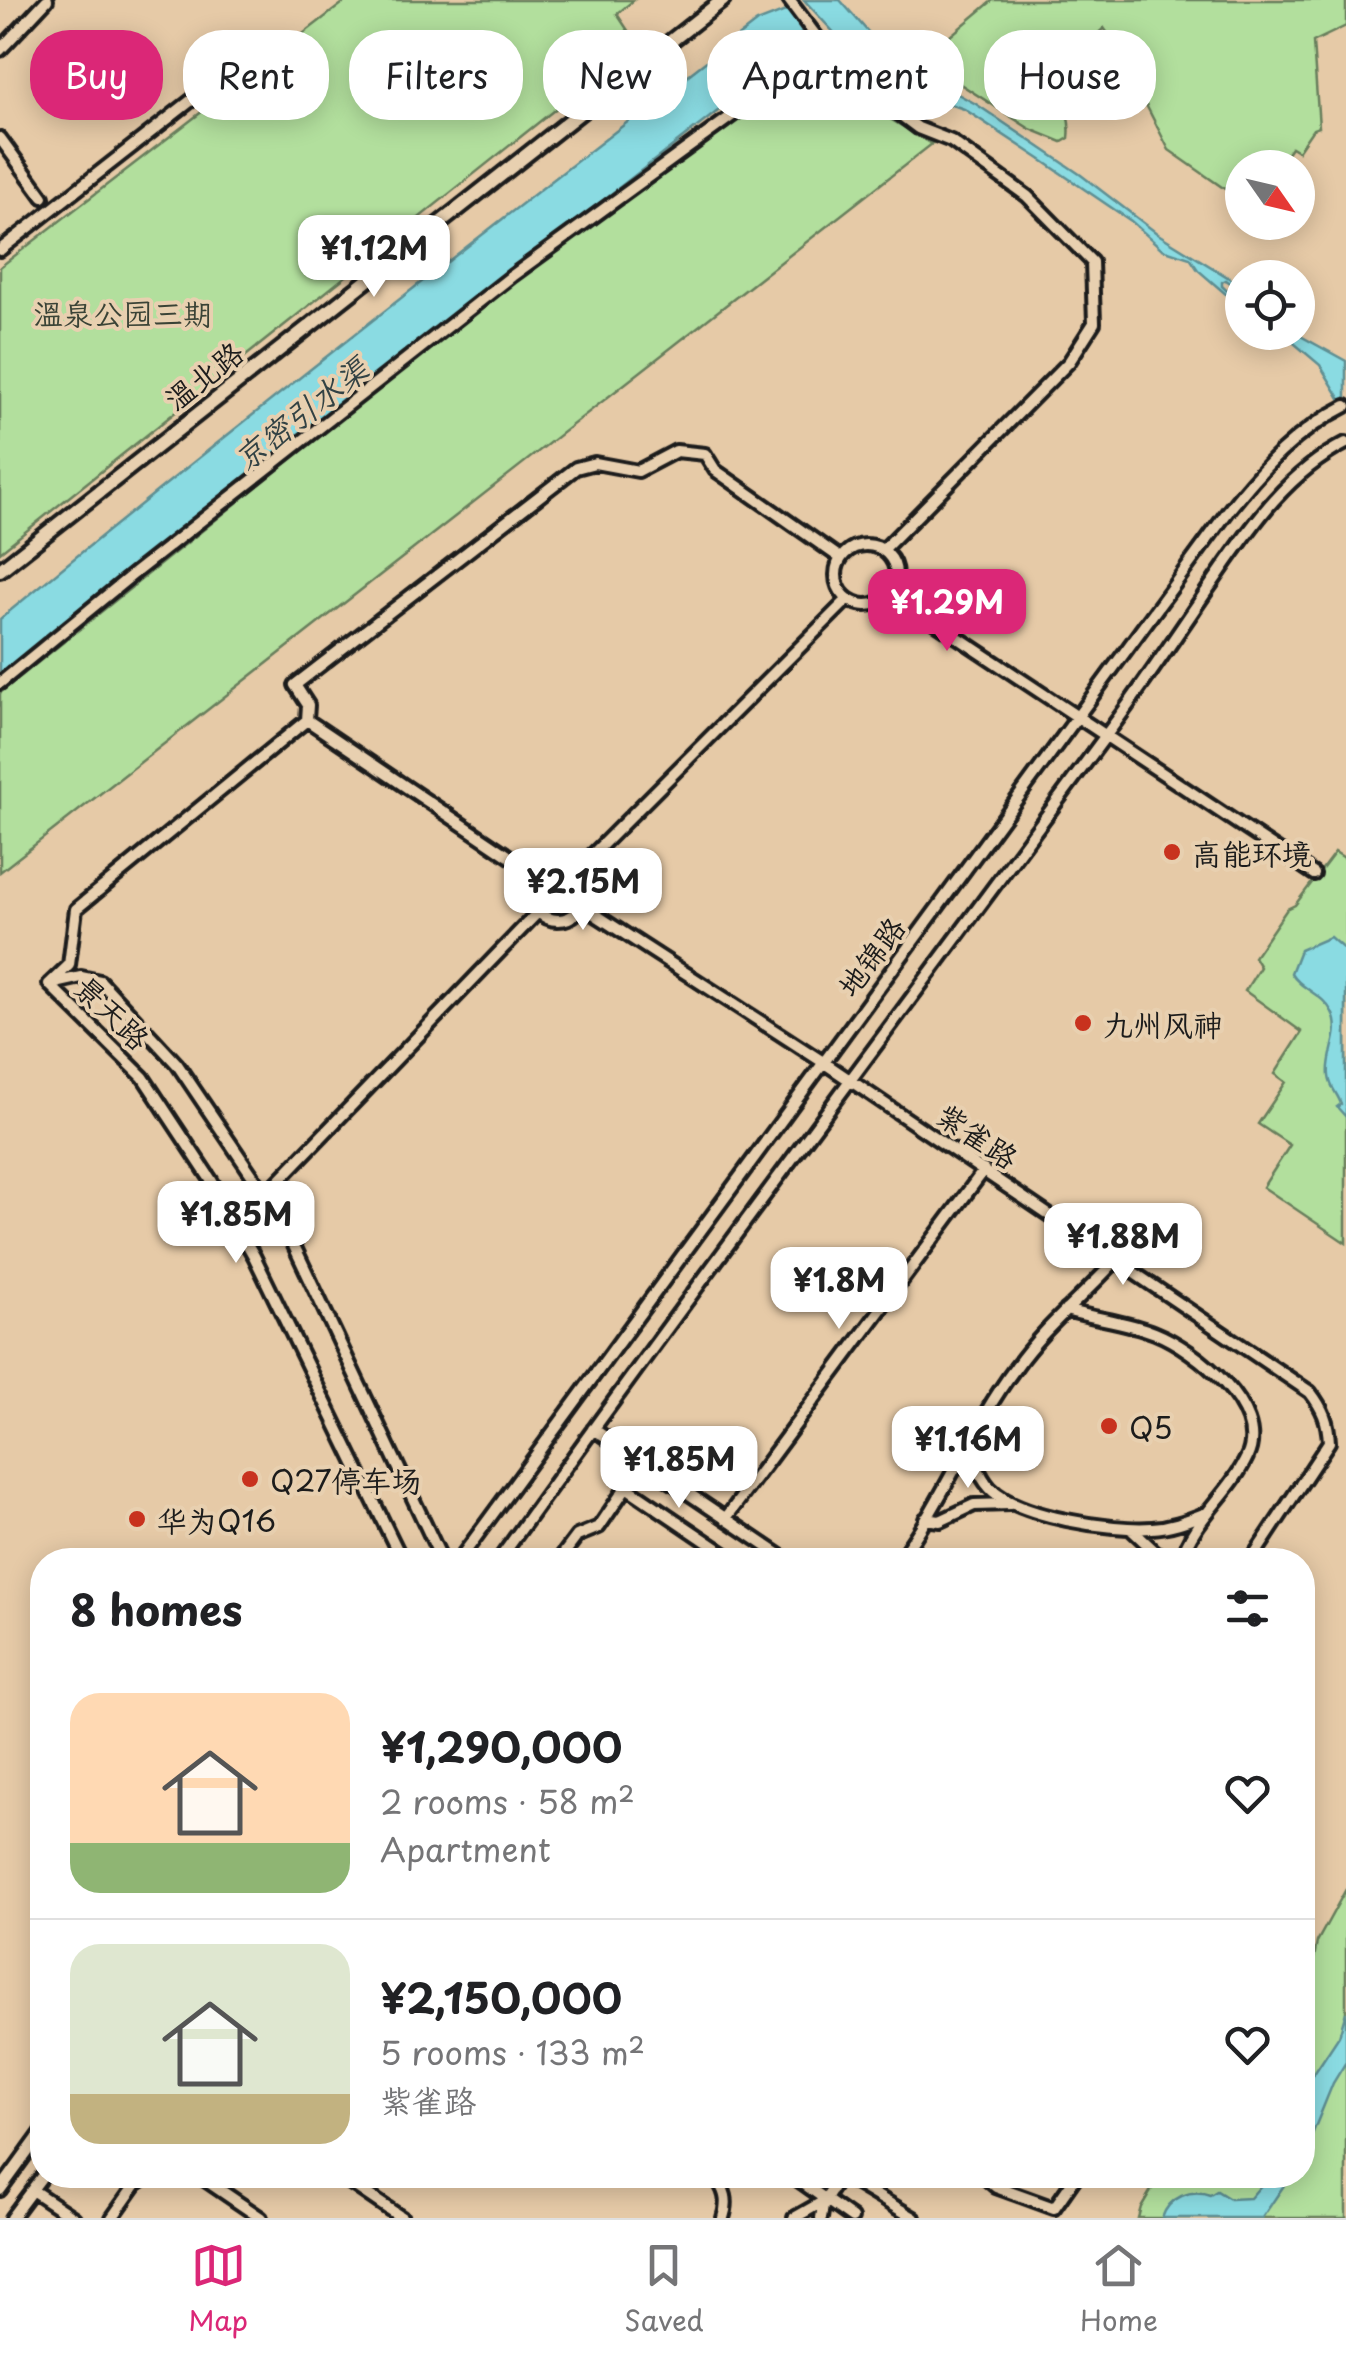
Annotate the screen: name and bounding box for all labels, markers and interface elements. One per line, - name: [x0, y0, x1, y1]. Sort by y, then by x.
- chip: Buy: [30, 30, 163, 120]
- chip: Rent: [183, 30, 329, 120]
- chip: Filters: [349, 30, 523, 120]
- chip: New: [543, 30, 687, 120]
- chip: Apartment: [707, 30, 964, 120]
- chip: House: [984, 30, 1156, 120]
- north arrow: [1225, 150, 1315, 240]
- map controls: [1225, 150, 1315, 350]
- pin: ¥1.12M: [293, 215, 455, 300]
- text: ¥1.12M: [320, 223, 428, 271]
- button: locate: [1225, 260, 1315, 350]
- park label: 温泉公园三期: [33, 290, 213, 335]
- street label: 温北路: [154, 330, 252, 420]
- water label: 京密引水渠: [222, 343, 380, 481]
- pin: ¥1.29M: [866, 569, 1028, 654]
- text: ¥1.29M: [890, 577, 1004, 625]
- place label: 高能环境: [1192, 830, 1312, 875]
- marker: 高能环境: [1161, 841, 1183, 863]
- pin: ¥2.15M: [502, 848, 664, 933]
- text: ¥2.15M: [526, 856, 640, 904]
- street label: 地锦路: [825, 907, 915, 1005]
- street label: 景天路: [65, 965, 161, 1059]
- place label: 九州风神: [1103, 1001, 1223, 1046]
- marker: 九州风神: [1072, 1012, 1094, 1034]
- street label: 紫雀路: [928, 1091, 1028, 1179]
- pin: ¥1.85M: [155, 1181, 317, 1266]
- text: ¥1.85M: [179, 1189, 293, 1237]
- pin: ¥1.88M: [1042, 1203, 1204, 1288]
- text: ¥1.88M: [1066, 1211, 1180, 1259]
- pin: ¥1.8M: [769, 1247, 909, 1332]
- text: ¥1.8M: [793, 1255, 885, 1303]
- place label: Q5: [1129, 1404, 1172, 1449]
- pin: ¥1.16M: [887, 1406, 1049, 1491]
- text: ¥1.16M: [914, 1414, 1022, 1462]
- marker: Q5: [1098, 1415, 1120, 1437]
- pin: ¥1.85M: [598, 1426, 760, 1511]
- text: ¥1.85M: [622, 1434, 736, 1482]
- place label: Q27停车场: [270, 1457, 422, 1502]
- marker: Q27停车场: [239, 1468, 261, 1490]
- place label: 华为Q16: [157, 1497, 276, 1542]
- marker: 华为Q16: [126, 1508, 148, 1530]
- text: 8 homes: [70, 1577, 243, 1640]
- icon: filters: [1220, 1581, 1275, 1636]
- text: ¥1,290,000: [380, 1714, 622, 1777]
- icon: home: [150, 1733, 270, 1853]
- icon: heart: [1220, 1766, 1275, 1821]
- text: 2 rooms · 58 m²: [380, 1777, 635, 1825]
- text: Apartment: [380, 1825, 551, 1873]
- text: ¥2,150,000: [380, 1965, 622, 2028]
- icon: home: [150, 1984, 270, 2104]
- icon: heart: [1220, 2017, 1275, 2072]
- text: 5 rooms · 133 m²: [380, 2028, 645, 2076]
- text: 紫雀路: [380, 2076, 476, 2124]
- tab: Map: [188, 2238, 248, 2341]
- tab: Saved: [624, 2238, 704, 2341]
- tab: Home: [1080, 2238, 1158, 2341]

